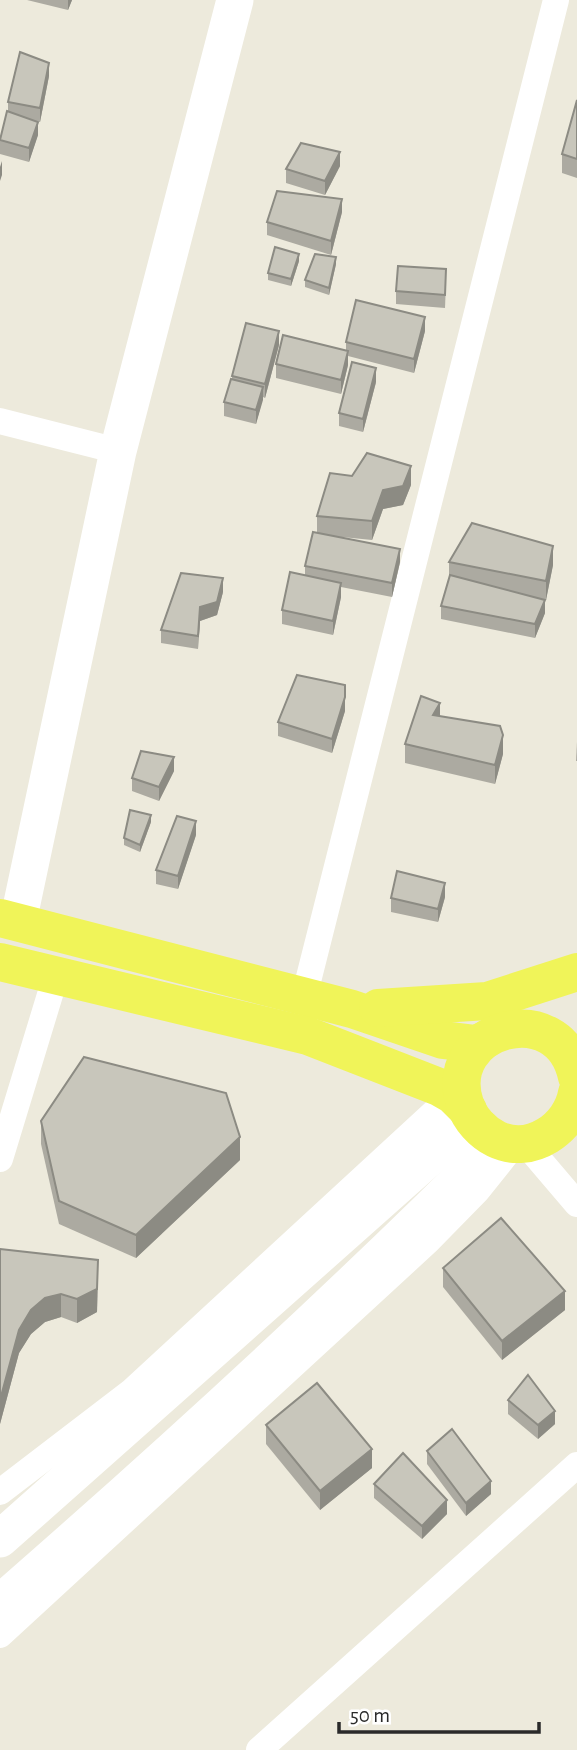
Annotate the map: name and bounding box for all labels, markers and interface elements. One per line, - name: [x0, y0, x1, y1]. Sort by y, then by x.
- scale bar: [339, 1690, 538, 1734]
- text: 50 m: [350, 1705, 390, 1726]

